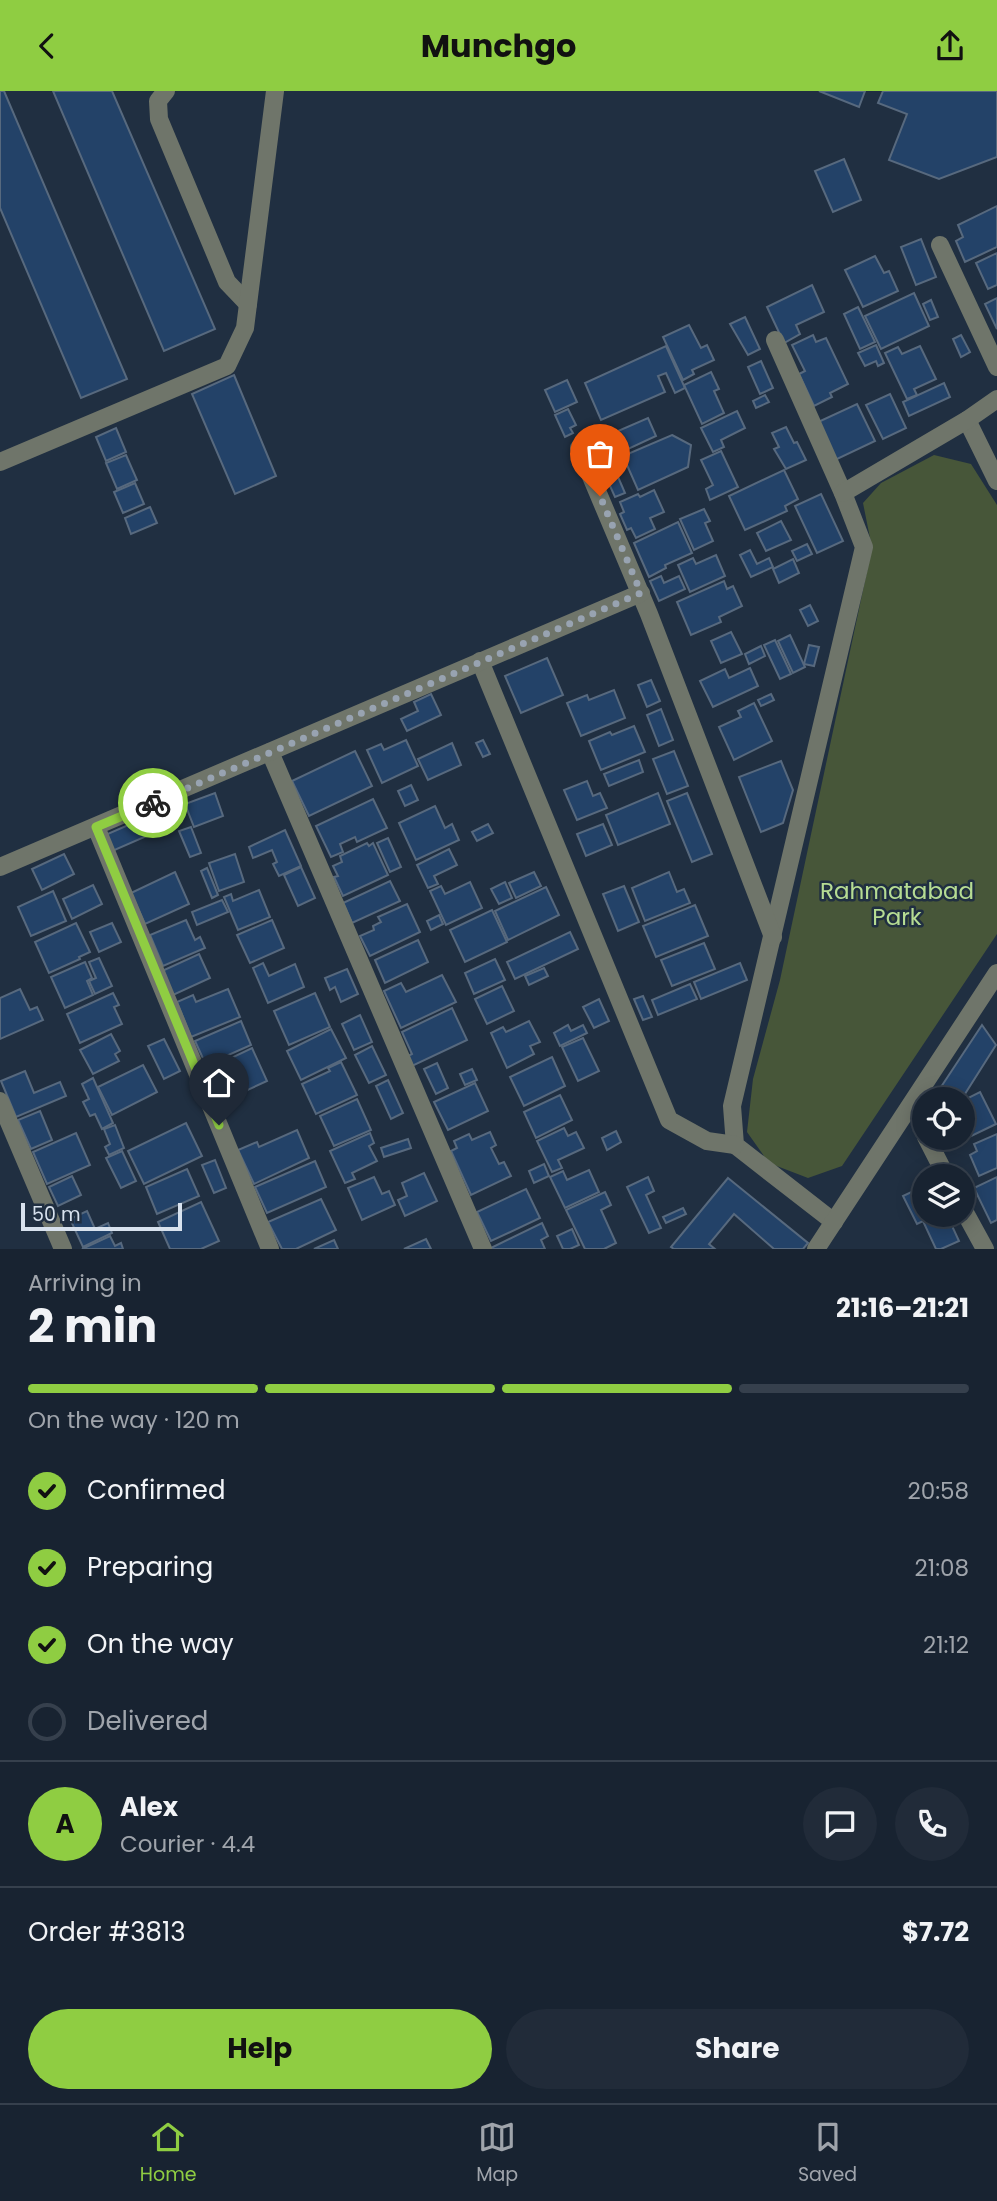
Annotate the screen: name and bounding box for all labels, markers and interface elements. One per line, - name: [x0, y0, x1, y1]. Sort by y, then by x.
- text: Munchgo: [421, 23, 576, 68]
- icon: back: [28, 27, 66, 65]
- icon: share: [931, 27, 969, 65]
- pin: [570, 424, 630, 496]
- icon: bag: [581, 435, 619, 473]
- courier: [118, 768, 188, 838]
- icon: bike: [134, 784, 172, 822]
- park label: Rahmatabad Park: [820, 875, 974, 933]
- pin: [189, 1053, 249, 1125]
- icon: home: [200, 1064, 238, 1102]
- map controls: [912, 1087, 975, 1227]
- button: locate: [912, 1087, 975, 1150]
- button: layers: [912, 1164, 975, 1227]
- scale bar: [21, 1200, 182, 1232]
- text: 50 m: [32, 1201, 81, 1228]
- text: Arriving in: [28, 1267, 142, 1299]
- text: 21:16–21:21: [836, 1290, 969, 1326]
- text: 2 min: [28, 1294, 157, 1358]
- text: On the way · 120 m: [28, 1404, 240, 1436]
- icon: check: [28, 1472, 66, 1510]
- text: Confirmed: [87, 1472, 225, 1508]
- text: 20:58: [907, 1475, 969, 1507]
- icon: check: [28, 1549, 66, 1587]
- text: Preparing: [87, 1549, 213, 1585]
- text: 21:08: [915, 1552, 969, 1584]
- icon: check: [28, 1626, 66, 1664]
- text: On the way: [87, 1626, 234, 1662]
- text: 21:12: [923, 1629, 969, 1661]
- text: Delivered: [87, 1703, 208, 1739]
- button: chat: [803, 1787, 877, 1861]
- button: phone: [895, 1787, 969, 1861]
- text: Alex: [120, 1789, 178, 1825]
- text: A: [55, 1806, 75, 1842]
- text: Courier · 4.4: [120, 1828, 255, 1860]
- text: Order #3813: [28, 1914, 186, 1950]
- text: $7.72: [902, 1914, 969, 1950]
- button: Help: [28, 2009, 492, 2089]
- button: Share: [506, 2009, 969, 2089]
- tab: Home: [140, 2118, 197, 2189]
- tab: Map: [476, 2118, 518, 2189]
- tab: Saved: [798, 2118, 857, 2189]

